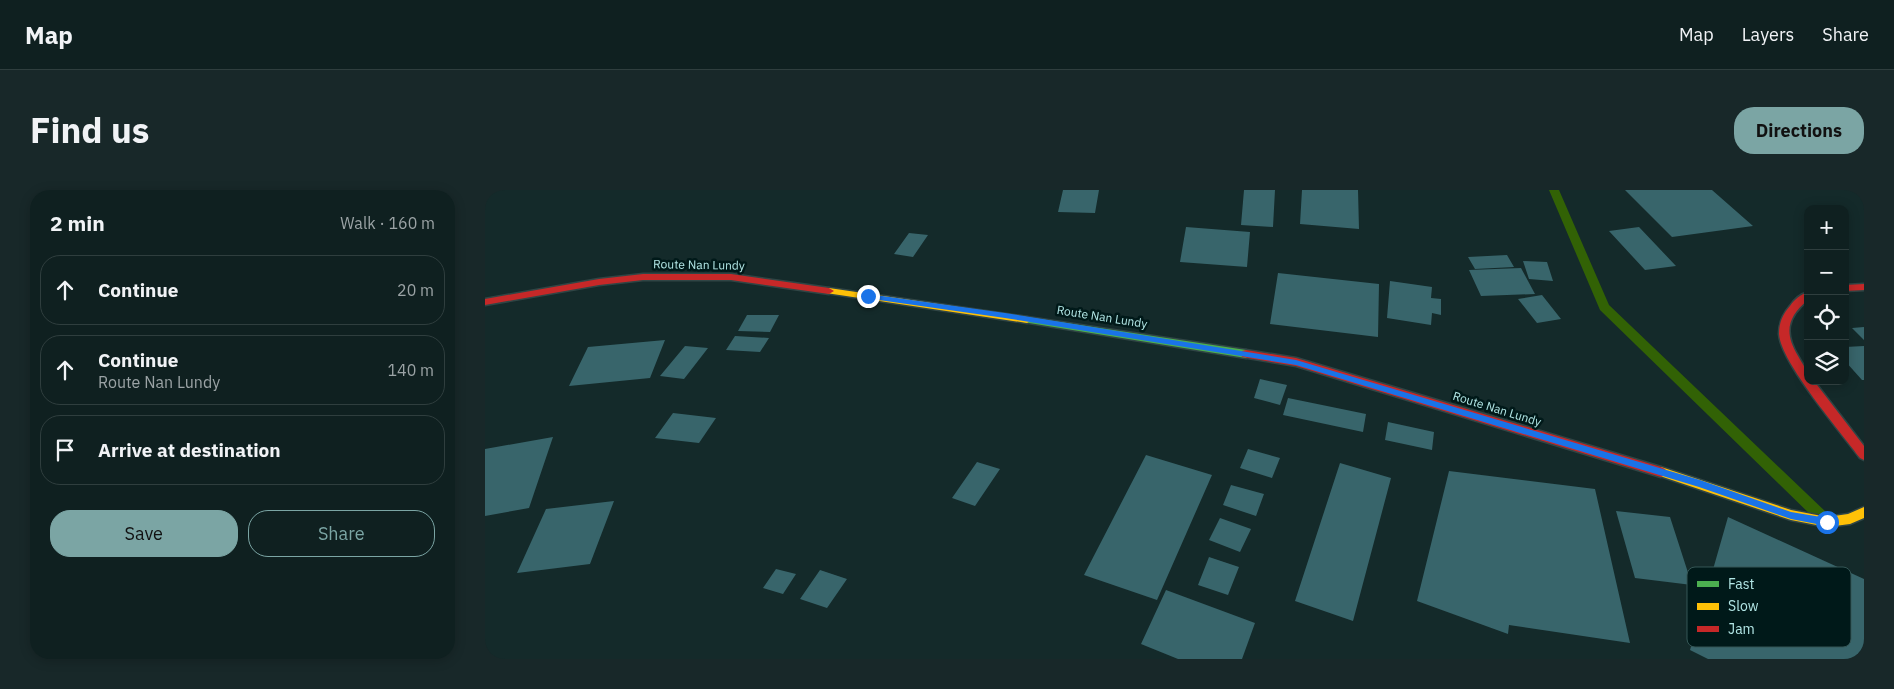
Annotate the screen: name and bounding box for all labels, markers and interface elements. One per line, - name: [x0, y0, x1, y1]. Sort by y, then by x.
- text: Map: [25, 19, 73, 51]
- text: Map: [1679, 23, 1714, 46]
- text: Layers: [1742, 23, 1794, 46]
- text: Share: [1822, 23, 1869, 46]
- text: Find us: [30, 107, 149, 153]
- button: Directions: [1734, 107, 1864, 154]
- map controls: [1804, 205, 1849, 385]
- button: +: [1804, 205, 1849, 250]
- text: 2 min: [50, 209, 105, 237]
- text: Walk · 160 m: [340, 213, 435, 233]
- button: −: [1804, 250, 1849, 295]
- street label: Route Nan Lundy: [653, 256, 745, 273]
- icon: ahead: [51, 276, 79, 304]
- text: Continue: [98, 278, 178, 302]
- text: 20 m: [397, 280, 434, 300]
- route end: [857, 285, 880, 308]
- button: locate: [1804, 295, 1849, 340]
- street label: Route Nan Lundy: [1056, 302, 1149, 331]
- button: layers: [1804, 340, 1849, 385]
- text: Continue: [98, 348, 178, 372]
- icon: ahead: [51, 356, 79, 384]
- text: 140 m: [387, 360, 434, 380]
- text: Route Nan Lundy: [98, 372, 220, 392]
- street label: Route Nan Lundy: [1451, 388, 1543, 429]
- icon: arrive: [51, 436, 79, 464]
- text: Arrive at destination: [98, 438, 281, 462]
- button: Save: [50, 510, 238, 557]
- button: Share: [248, 510, 435, 557]
- route start: [1816, 511, 1839, 534]
- legend: [1687, 567, 1851, 647]
- text: Fast: [1728, 575, 1754, 593]
- text: Slow: [1728, 597, 1759, 615]
- text: Jam: [1728, 620, 1755, 638]

